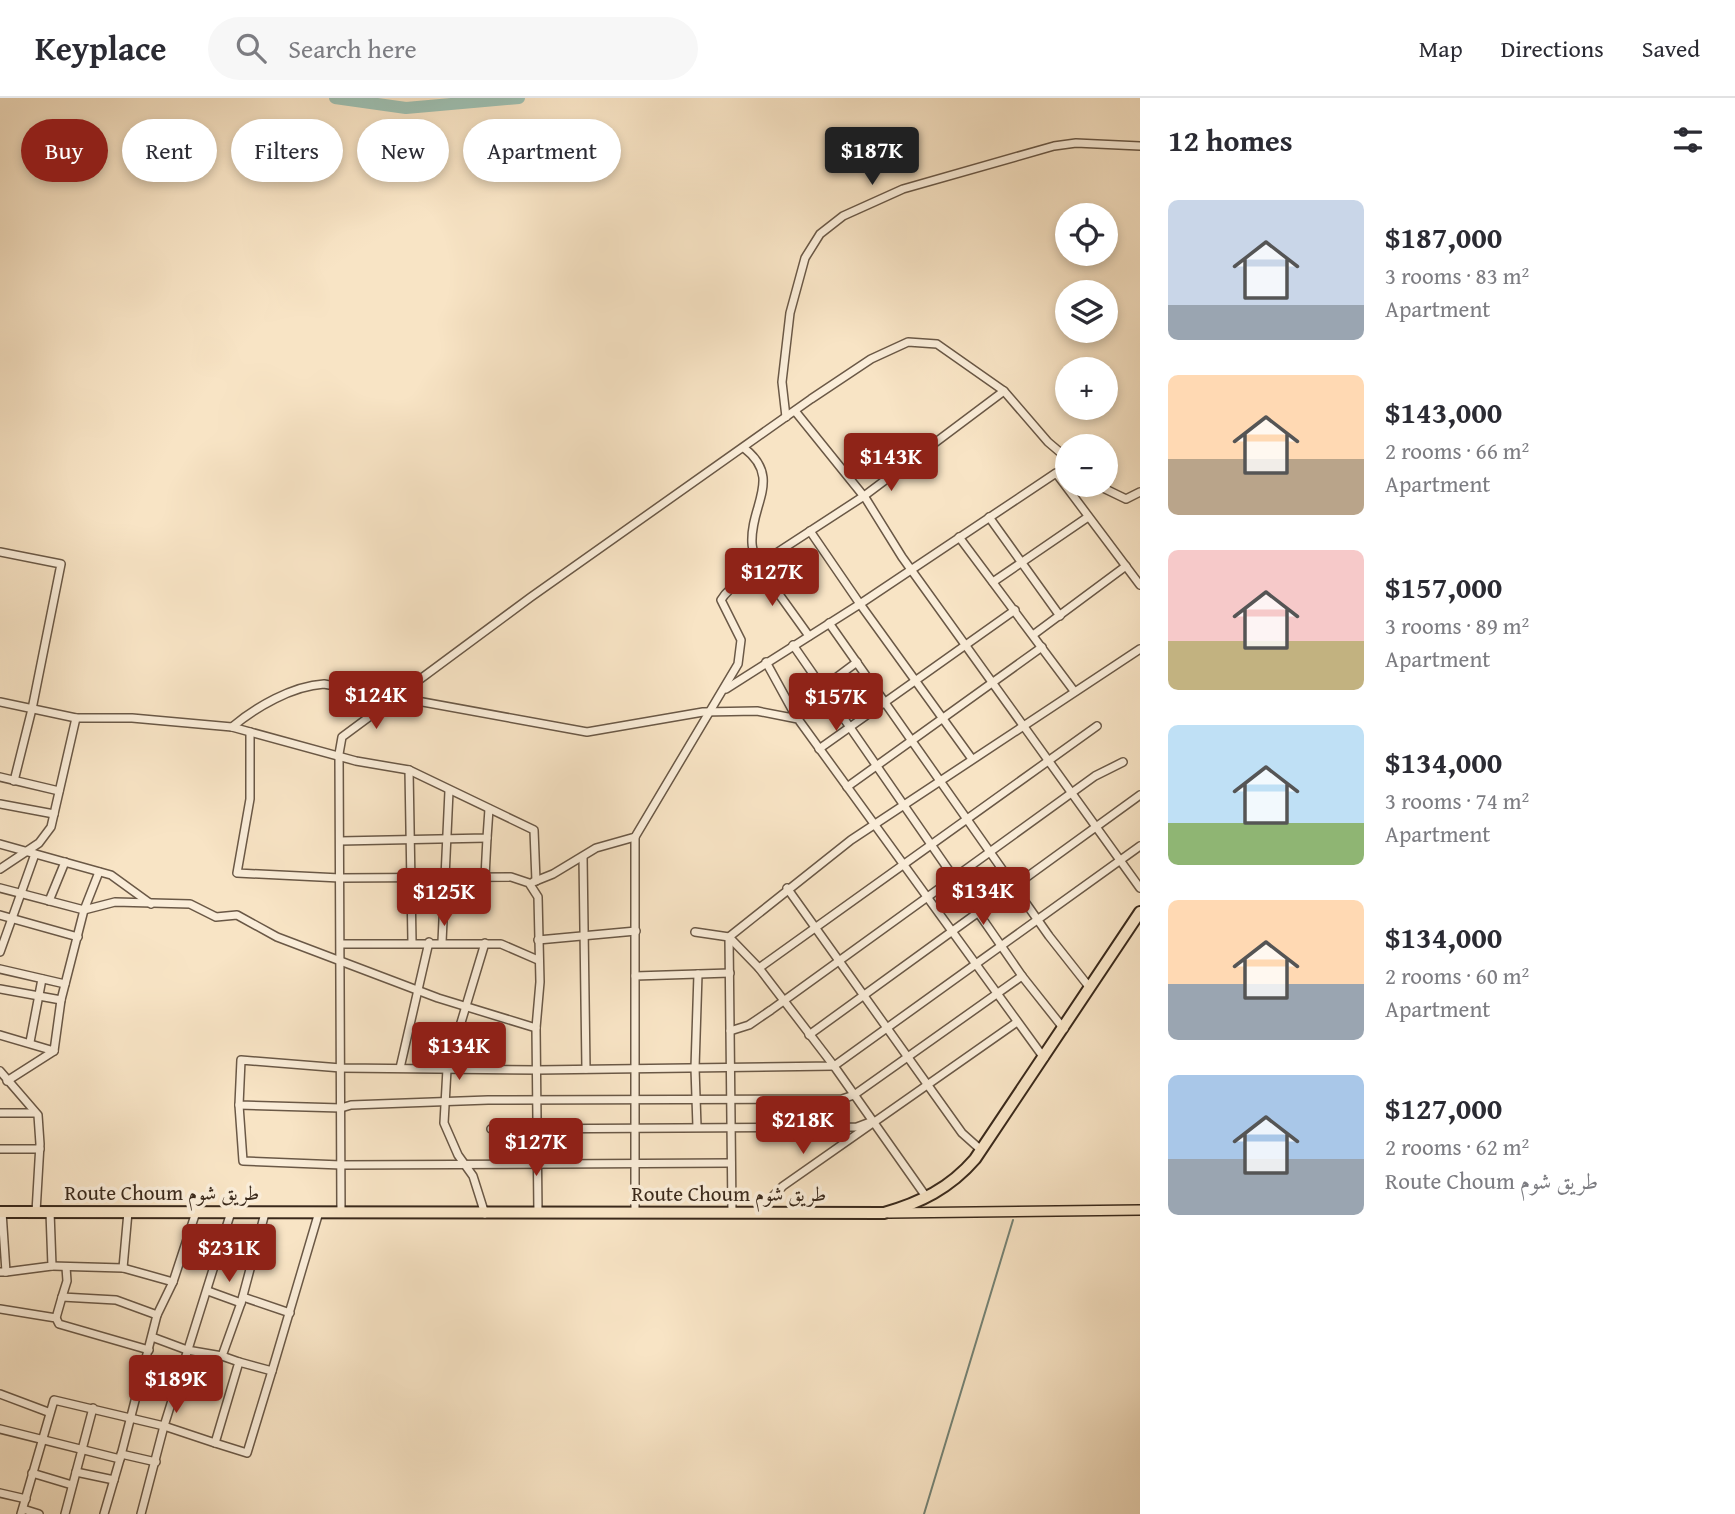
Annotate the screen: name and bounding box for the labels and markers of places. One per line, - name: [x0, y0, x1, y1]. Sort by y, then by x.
- pin: $187K: [823, 127, 921, 187]
- pin: $143K: [842, 434, 940, 493]
- pin: $127K: [723, 548, 821, 608]
- pin: $124K: [327, 672, 425, 731]
- pin: $157K: [787, 674, 885, 733]
- pin: $125K: [395, 868, 493, 928]
- pin: $134K: [934, 868, 1032, 927]
- pin: $134K: [410, 1023, 508, 1082]
- pin: $218K: [754, 1096, 852, 1156]
- pin: $127K: [487, 1118, 585, 1178]
- pin: $231K: [180, 1224, 278, 1284]
- pin: $189K: [127, 1356, 225, 1415]

